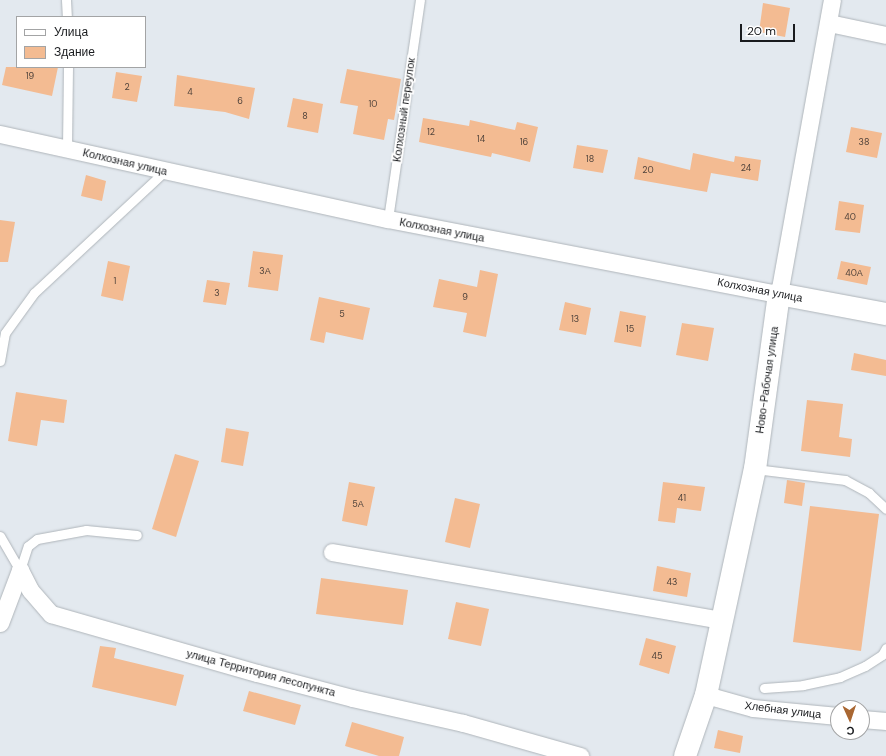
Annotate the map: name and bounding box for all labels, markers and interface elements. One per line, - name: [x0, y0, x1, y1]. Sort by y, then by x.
- legend: [16, 16, 146, 68]
- scale bar: [742, 16, 797, 42]
- text: 20 m: [747, 23, 776, 39]
- text: Улица: [54, 24, 88, 40]
- text: Здание: [54, 44, 95, 60]
- street label: Колхозный переулок: [390, 57, 418, 163]
- house number: 19: [26, 71, 34, 81]
- house number: 2: [124, 82, 130, 92]
- house number: 4: [187, 87, 193, 97]
- house number: 6: [237, 96, 243, 106]
- house number: 10: [369, 99, 377, 109]
- house number: 8: [302, 111, 308, 121]
- house number: 12: [427, 127, 435, 137]
- house number: 14: [477, 134, 485, 144]
- house number: 16: [520, 137, 528, 147]
- house number: 38: [859, 137, 869, 147]
- street label: Колхозная улица: [81, 146, 169, 178]
- house number: 18: [586, 154, 594, 164]
- house number: 24: [741, 163, 751, 173]
- house number: 20: [642, 165, 654, 175]
- house number: 40: [844, 212, 856, 222]
- street label: Колхозная улица: [398, 215, 486, 245]
- house number: 3А: [259, 266, 271, 276]
- house number: 40А: [845, 268, 863, 278]
- street label: Колхозная улица: [716, 275, 804, 305]
- house number: 1: [114, 276, 116, 286]
- house number: 3: [214, 288, 220, 298]
- house number: 9: [462, 292, 468, 302]
- house number: 5: [339, 309, 345, 319]
- house number: 13: [571, 314, 579, 324]
- house number: 15: [626, 324, 634, 334]
- street label: Ново-Рабочая улица: [753, 326, 781, 434]
- house number: 41: [678, 493, 686, 503]
- house number: 5А: [352, 499, 364, 509]
- house number: 43: [667, 577, 677, 587]
- street label: улица Территория лесопункта: [185, 647, 337, 699]
- house number: 45: [652, 651, 662, 661]
- street label: Хлебная улица: [744, 699, 822, 721]
- north arrow: [830, 700, 870, 740]
- text: С: [846, 724, 855, 738]

